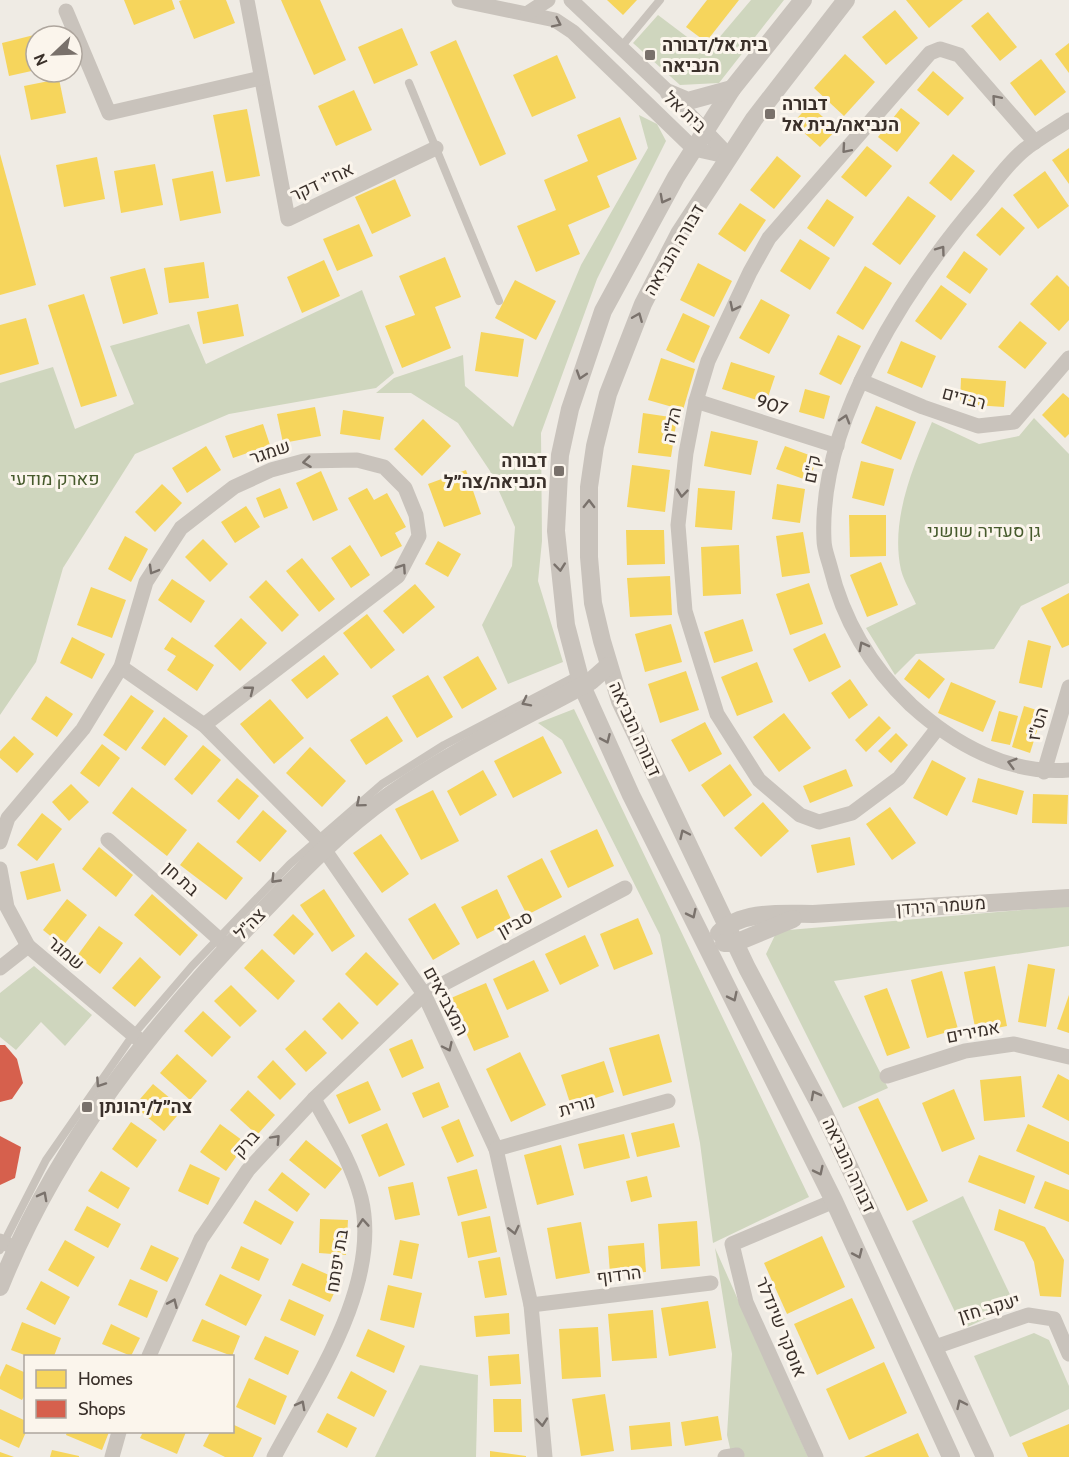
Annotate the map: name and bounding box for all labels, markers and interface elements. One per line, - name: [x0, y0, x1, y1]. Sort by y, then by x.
- one-way arrow: [550, 15, 561, 27]
- north arrow: [24, 24, 84, 84]
- place label: בית אל/דבורה הנביאה: [662, 34, 768, 77]
- marker: בית אל/דבורה הנביאה: [643, 48, 657, 62]
- text: N: [30, 51, 52, 69]
- street label: בית אל: [659, 87, 712, 138]
- place label: דבורה הנביאה/בית אל: [782, 93, 899, 136]
- one-way arrow: [992, 95, 1003, 106]
- marker: דבורה הנביאה/בית אל: [763, 107, 777, 121]
- one-way arrow: [842, 143, 853, 153]
- street label: אח"י דקר: [287, 158, 357, 206]
- one-way arrow: [660, 193, 671, 203]
- street label: דבורה הנביאה: [639, 200, 709, 300]
- one-way arrow: [934, 246, 945, 257]
- one-way arrow: [729, 301, 741, 312]
- one-way arrow: [631, 312, 643, 323]
- one-way arrow: [576, 369, 589, 380]
- street label: רבדים: [940, 382, 988, 414]
- street label: 907: [754, 390, 790, 420]
- street label: הל"ה: [658, 405, 686, 445]
- one-way arrow: [838, 414, 850, 425]
- street label: שמגר: [247, 435, 293, 469]
- place label: דבורה הנביאה/צה״ל: [444, 450, 547, 493]
- street label: ק"ם: [798, 453, 826, 485]
- one-way arrow: [302, 455, 311, 468]
- marker: דבורה הנביאה/צה״ל: [552, 464, 566, 478]
- park label: פארק מודעי: [11, 468, 99, 490]
- one-way arrow: [676, 489, 688, 498]
- one-way arrow: [583, 500, 595, 509]
- park label: גן סעדיה שושני: [927, 520, 1041, 542]
- one-way arrow: [553, 562, 566, 572]
- one-way arrow: [149, 564, 160, 575]
- one-way arrow: [395, 564, 406, 575]
- one-way arrow: [859, 641, 870, 652]
- street label: דבורה הנביאה: [604, 678, 666, 780]
- one-way arrow: [244, 686, 255, 697]
- one-way arrow: [521, 694, 532, 706]
- street label: הט"ז: [1023, 705, 1053, 743]
- one-way arrow: [599, 733, 611, 744]
- one-way arrow: [1007, 758, 1018, 770]
- one-way arrow: [356, 796, 367, 807]
- one-way arrow: [679, 830, 691, 841]
- street label: בת חן: [158, 857, 204, 901]
- one-way arrow: [271, 873, 282, 883]
- street label: משמר הירדן: [896, 892, 986, 920]
- street label: צה"ל: [230, 903, 270, 944]
- street label: סביון: [494, 906, 536, 942]
- one-way arrow: [684, 908, 696, 919]
- street label: שמגר: [43, 931, 89, 975]
- street label: המצביאים: [419, 963, 473, 1039]
- one-way arrow: [725, 990, 737, 1001]
- street label: אמירים: [944, 1016, 1002, 1048]
- one-way arrow: [441, 1041, 453, 1052]
- one-way arrow: [96, 1076, 107, 1087]
- street label: נורית: [556, 1090, 598, 1122]
- one-way arrow: [810, 1090, 822, 1101]
- place label: צה״ל/יהונתן: [99, 1096, 193, 1118]
- marker: צה״ל/יהונתן: [80, 1100, 94, 1114]
- street label: דבורה הנביאה: [818, 1114, 880, 1216]
- street label: ברק: [228, 1125, 264, 1162]
- one-way arrow: [269, 1136, 280, 1146]
- one-way arrow: [812, 1165, 823, 1176]
- one-way arrow: [36, 1192, 47, 1203]
- one-way arrow: [357, 1219, 370, 1228]
- one-way arrow: [507, 1224, 520, 1234]
- street label: בת יפתח: [321, 1227, 353, 1294]
- one-way arrow: [851, 1248, 863, 1259]
- street label: הרדוף: [595, 1261, 643, 1289]
- street label: אוסקר שינדלר: [751, 1274, 811, 1380]
- street label: יעקב חזן: [956, 1289, 1022, 1327]
- one-way arrow: [166, 1298, 178, 1309]
- legend: [24, 1355, 234, 1433]
- text: Homes: [78, 1368, 133, 1390]
- text: Shops: [78, 1398, 126, 1420]
- one-way arrow: [956, 1399, 968, 1410]
- one-way arrow: [294, 1400, 306, 1411]
- one-way arrow: [535, 1418, 548, 1427]

